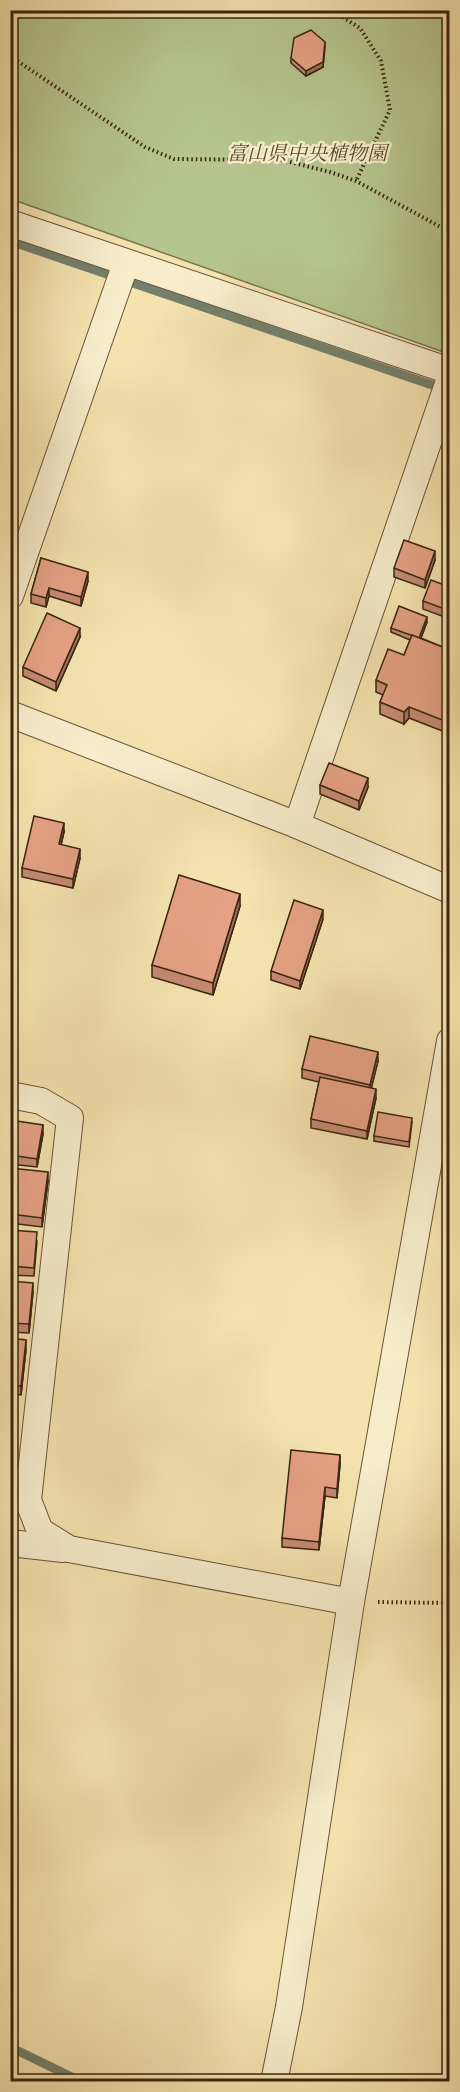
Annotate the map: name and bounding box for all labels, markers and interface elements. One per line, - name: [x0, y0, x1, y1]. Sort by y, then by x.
- park label: 富山県中央植物園: [227, 141, 390, 166]

